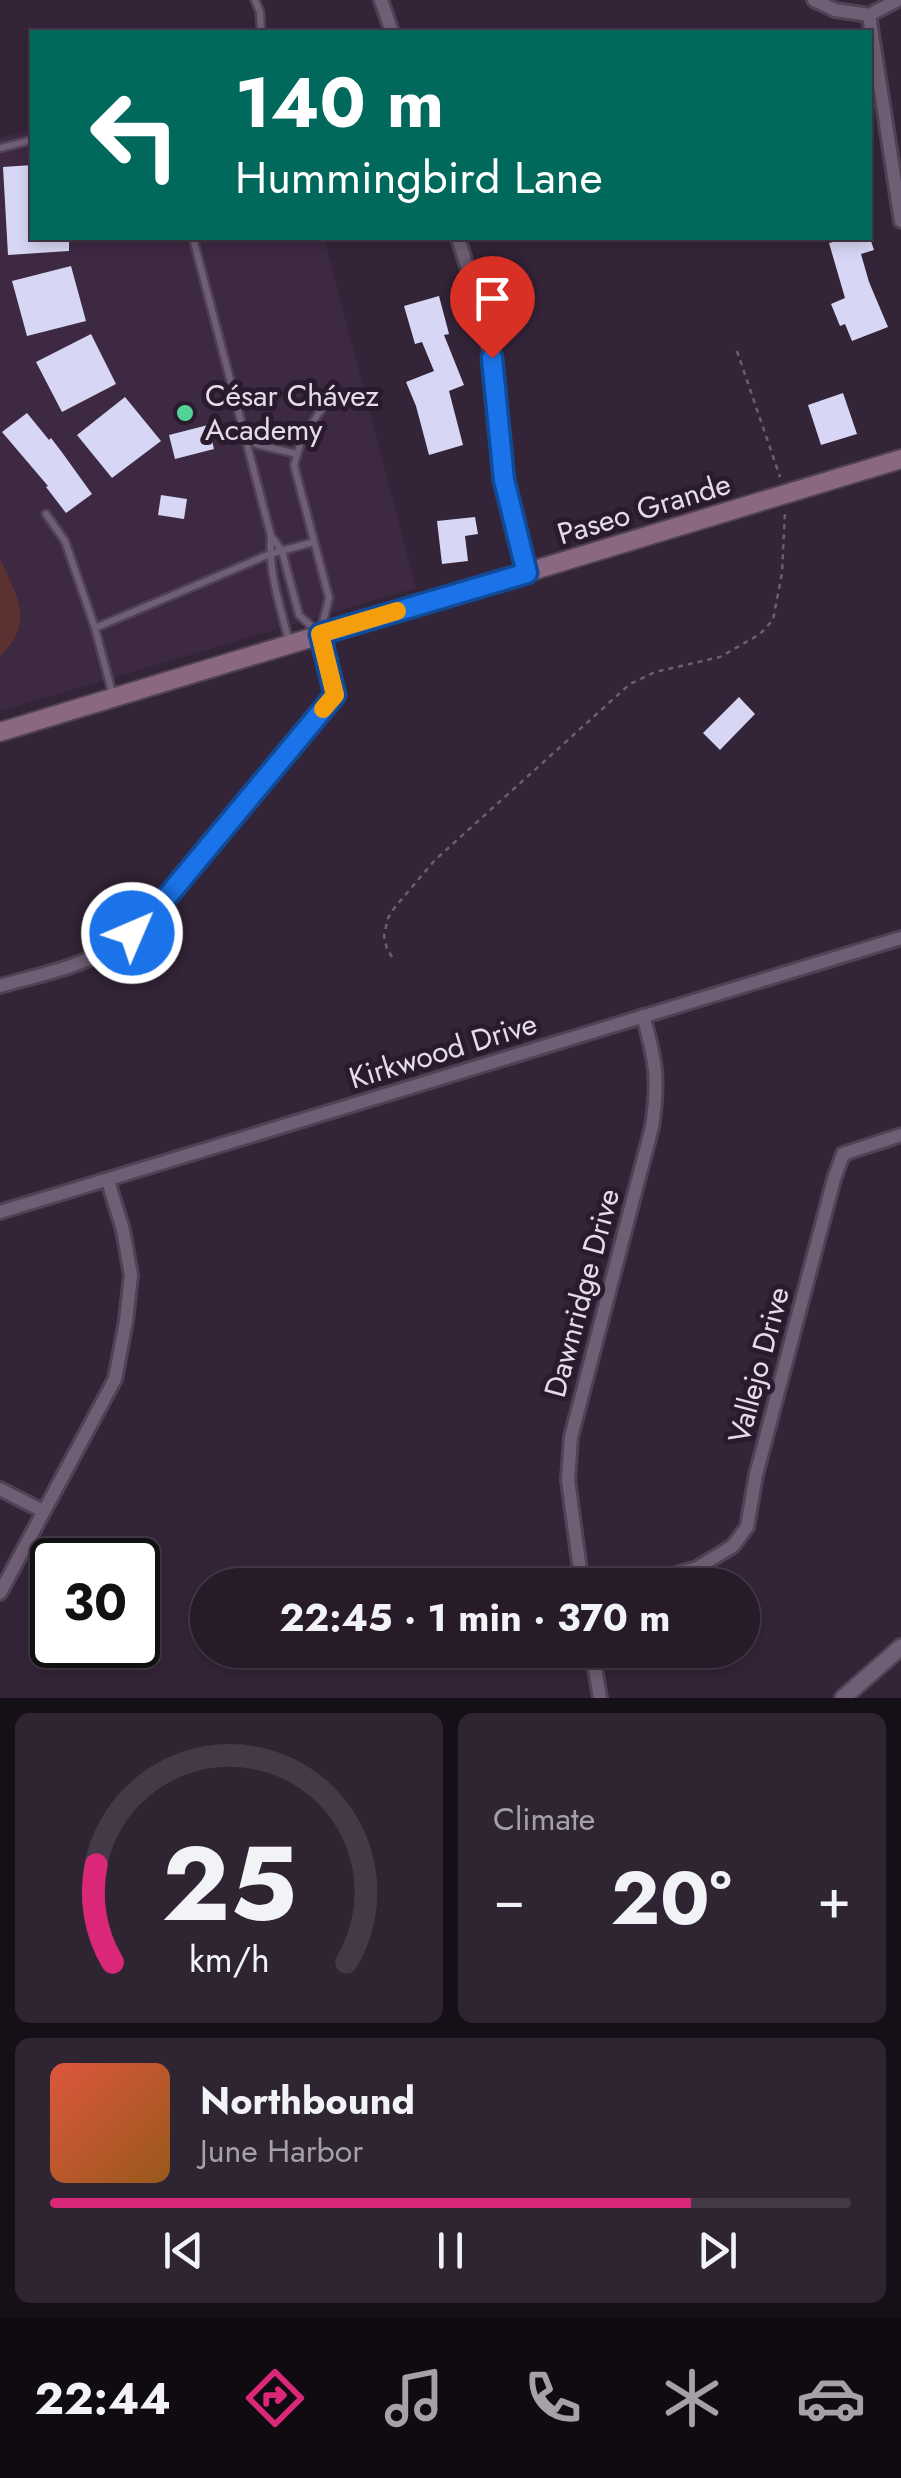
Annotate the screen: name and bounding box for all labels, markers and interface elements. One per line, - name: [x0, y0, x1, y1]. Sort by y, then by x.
- text: 140 m: [235, 52, 444, 153]
- icon: left: [70, 70, 200, 200]
- text: Hummingbird Lane: [235, 145, 603, 210]
- pin: [450, 256, 535, 359]
- icon: arrive: [465, 271, 520, 326]
- place label: César Chávez Academy: [205, 374, 379, 451]
- marker: César Chávez Academy: [174, 402, 196, 424]
- street label: Paseo Grande: [552, 462, 736, 555]
- position arrow: [80, 881, 184, 985]
- street label: Kirkwood Drive: [344, 1002, 542, 1099]
- street label: Dawnridge Drive: [533, 1184, 630, 1402]
- street label: Vallejo Drive: [717, 1282, 800, 1448]
- speed limit sign: 30: [30, 1538, 160, 1668]
- text: 22:45 · 1 min · 370 m: [279, 1590, 671, 1645]
- text: Climate: [493, 1796, 595, 1842]
- text: 25: [161, 1809, 297, 1959]
- text: 20°: [611, 1844, 732, 1952]
- text: −: [493, 1859, 525, 1939]
- text: +: [817, 1859, 851, 1939]
- text: km/h: [189, 1934, 269, 1985]
- text: Northbound: [200, 2073, 415, 2128]
- text: June Harbor: [200, 2128, 363, 2174]
- icon: previous: [156, 2223, 211, 2278]
- icon: pause: [423, 2223, 478, 2278]
- icon: next: [690, 2223, 745, 2278]
- icon: directions: [240, 2363, 310, 2433]
- icon: music: [379, 2363, 449, 2433]
- icon: phone: [518, 2363, 588, 2433]
- icon: climate: [657, 2363, 727, 2433]
- icon: car: [796, 2363, 866, 2433]
- text: 22:44: [35, 2366, 171, 2431]

